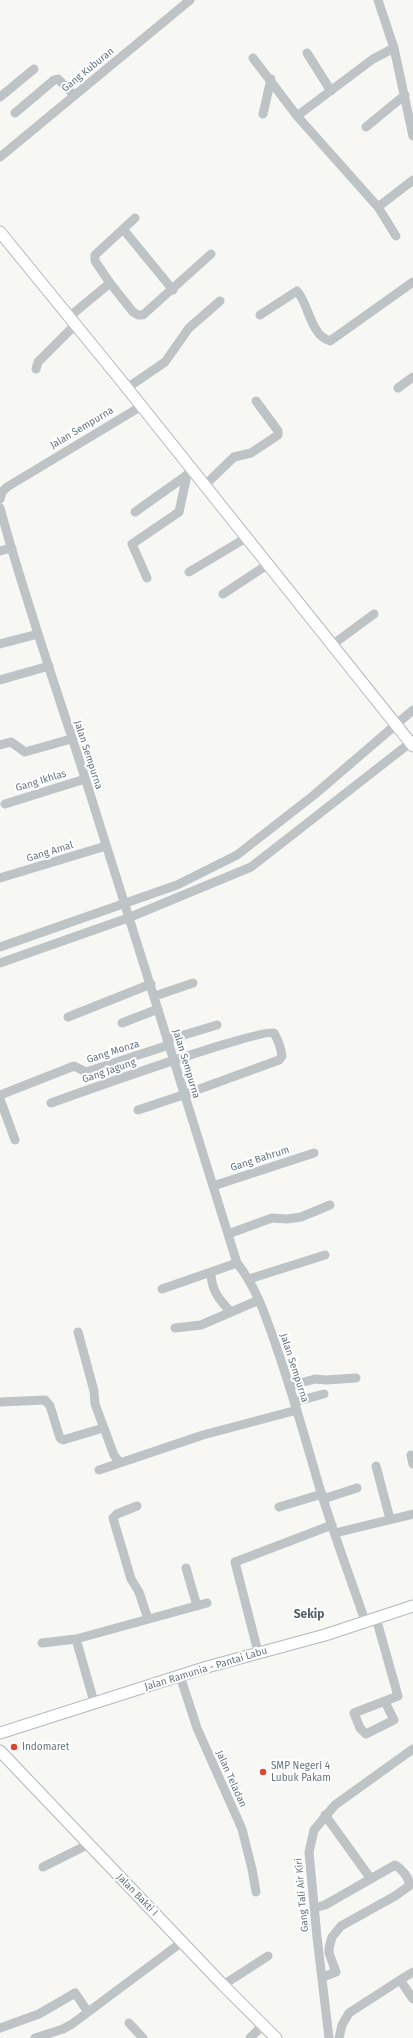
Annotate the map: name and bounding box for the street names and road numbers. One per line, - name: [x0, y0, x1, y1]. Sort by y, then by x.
- street label: Gang Kuburan: [59, 45, 117, 95]
- street label: Jalan Sempurna: [48, 404, 116, 452]
- street label: Jalan Sempurna: [71, 719, 105, 791]
- street label: Gang Ikhlas: [14, 768, 68, 794]
- street label: Gang Amal: [25, 839, 75, 865]
- street label: Jalan Sempurna: [170, 1028, 202, 1100]
- street label: Gang Monza: [85, 1038, 141, 1066]
- street label: Gang Jagung: [81, 1056, 137, 1086]
- street label: Gang Bahrum: [229, 1144, 291, 1174]
- street label: Jalan Sempurna: [277, 1332, 311, 1404]
- street label: Jalan Ramunia - Pantai Labu: [143, 1645, 269, 1693]
- street label: Jalan Teladan: [213, 1749, 249, 1809]
- street label: Gang Tali Air Kiri: [293, 1857, 311, 1933]
- street label: Jalan Bakti I: [114, 1871, 160, 1919]

